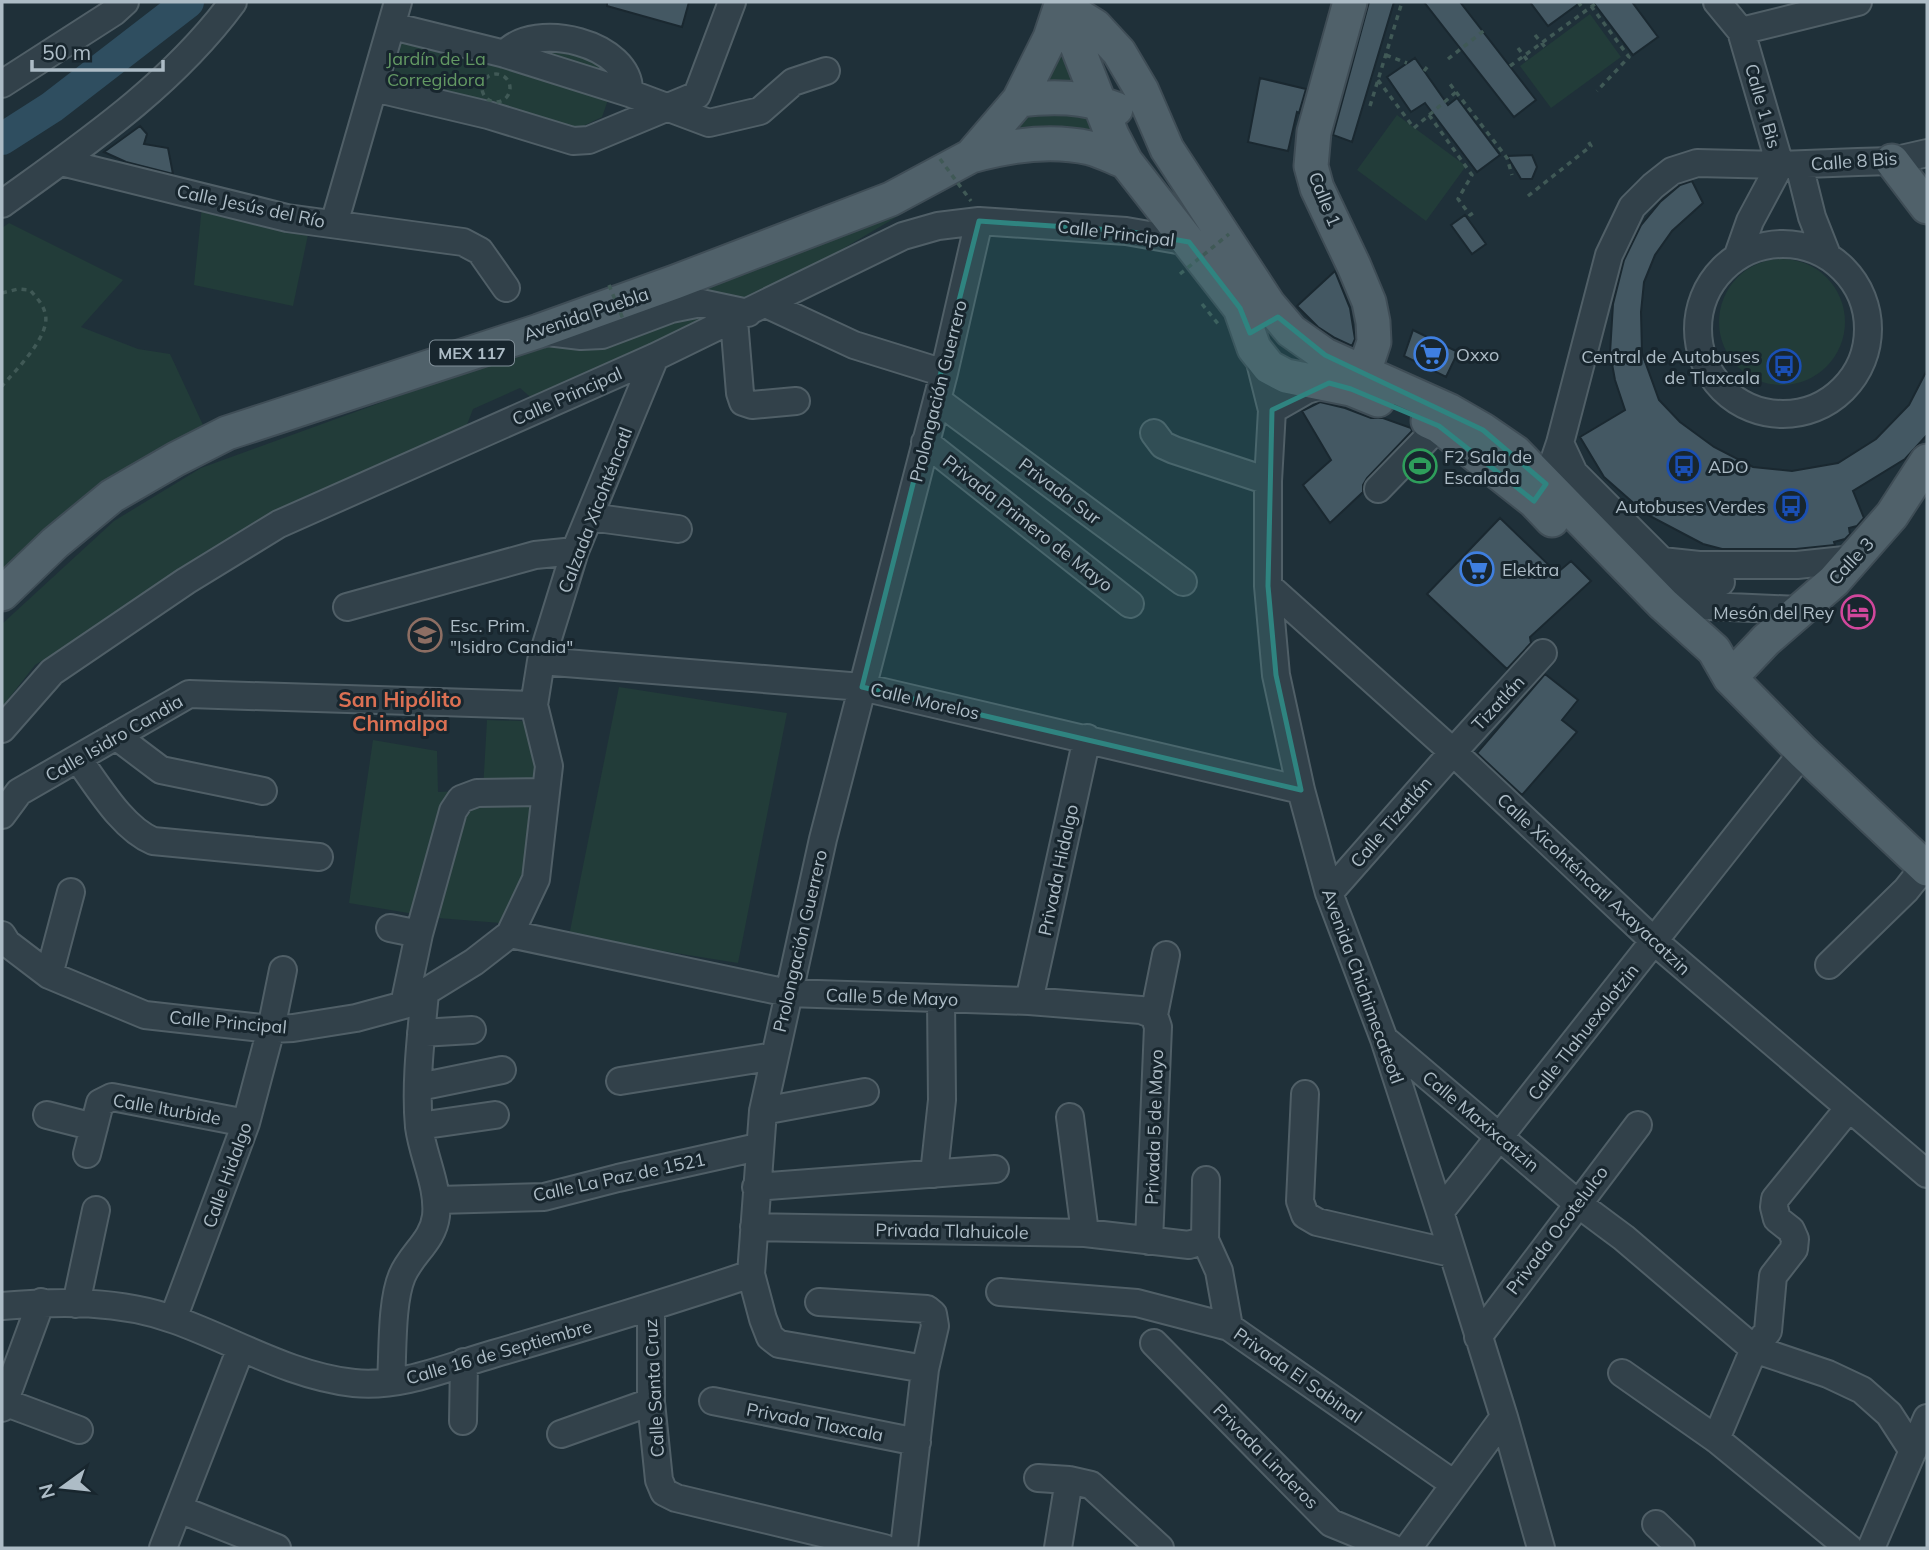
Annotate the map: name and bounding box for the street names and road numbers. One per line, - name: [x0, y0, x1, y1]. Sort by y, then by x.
- street label: Calle 1 Bis: [1740, 61, 1786, 151]
- street label: Calle 8 Bis: [1810, 146, 1898, 176]
- street label: Calle 1: [1304, 168, 1346, 230]
- street label: Calle Jesús del Río: [175, 179, 327, 233]
- street label: Calle Principal: [1056, 214, 1176, 252]
- street label: Avenida Puebla: [520, 282, 652, 346]
- street label: Prolongación Guerrero: [904, 298, 972, 484]
- road number: MEX 117: [430, 340, 514, 366]
- street label: Calle Principal: [508, 362, 626, 430]
- street label: Calzada Xicohténcatl: [553, 424, 637, 596]
- street label: Privada Primero de Mayo: [938, 450, 1118, 596]
- street label: Privada Sur: [1014, 453, 1106, 530]
- street label: Calle 3: [1823, 532, 1879, 590]
- street label: Tizatlán: [1467, 671, 1529, 735]
- street label: Calle Morelos: [868, 677, 982, 725]
- street label: Calle Isidro Candia: [41, 689, 187, 787]
- street label: Calle Tizatlán: [1345, 772, 1437, 872]
- street label: Calle Xicohténcatl Axayacatzin: [1492, 788, 1696, 980]
- street label: Privada Hidalgo: [1033, 802, 1083, 938]
- street label: Prolongación Guerrero: [768, 848, 832, 1034]
- street label: Avenida Chichimecateotl: [1317, 885, 1409, 1087]
- street label: Calle Tlahuexolotzin: [1522, 959, 1644, 1105]
- street label: Calle 5 de Mayo: [825, 983, 959, 1011]
- street label: Calle Principal: [168, 1005, 288, 1039]
- street label: Privada 5 de Mayo: [1140, 1049, 1168, 1205]
- street label: Calle Maxixcatzin: [1418, 1065, 1544, 1177]
- street label: Calle Iturbide: [111, 1088, 223, 1130]
- street label: Calle Hidalgo: [197, 1119, 257, 1231]
- street label: Calle La Paz de 1521: [531, 1147, 707, 1207]
- street label: Privada Ocotelulco: [1501, 1161, 1613, 1299]
- street label: Privada Tlahuicole: [875, 1218, 1029, 1244]
- street label: Calle 16 de Septiembre: [403, 1314, 595, 1390]
- street label: Calle Santa Cruz: [639, 1318, 669, 1458]
- street label: Privada El Sabinal: [1230, 1322, 1366, 1428]
- street label: Privada Tlaxcala: [745, 1397, 885, 1447]
- street label: Privada Linderos: [1208, 1398, 1324, 1514]

